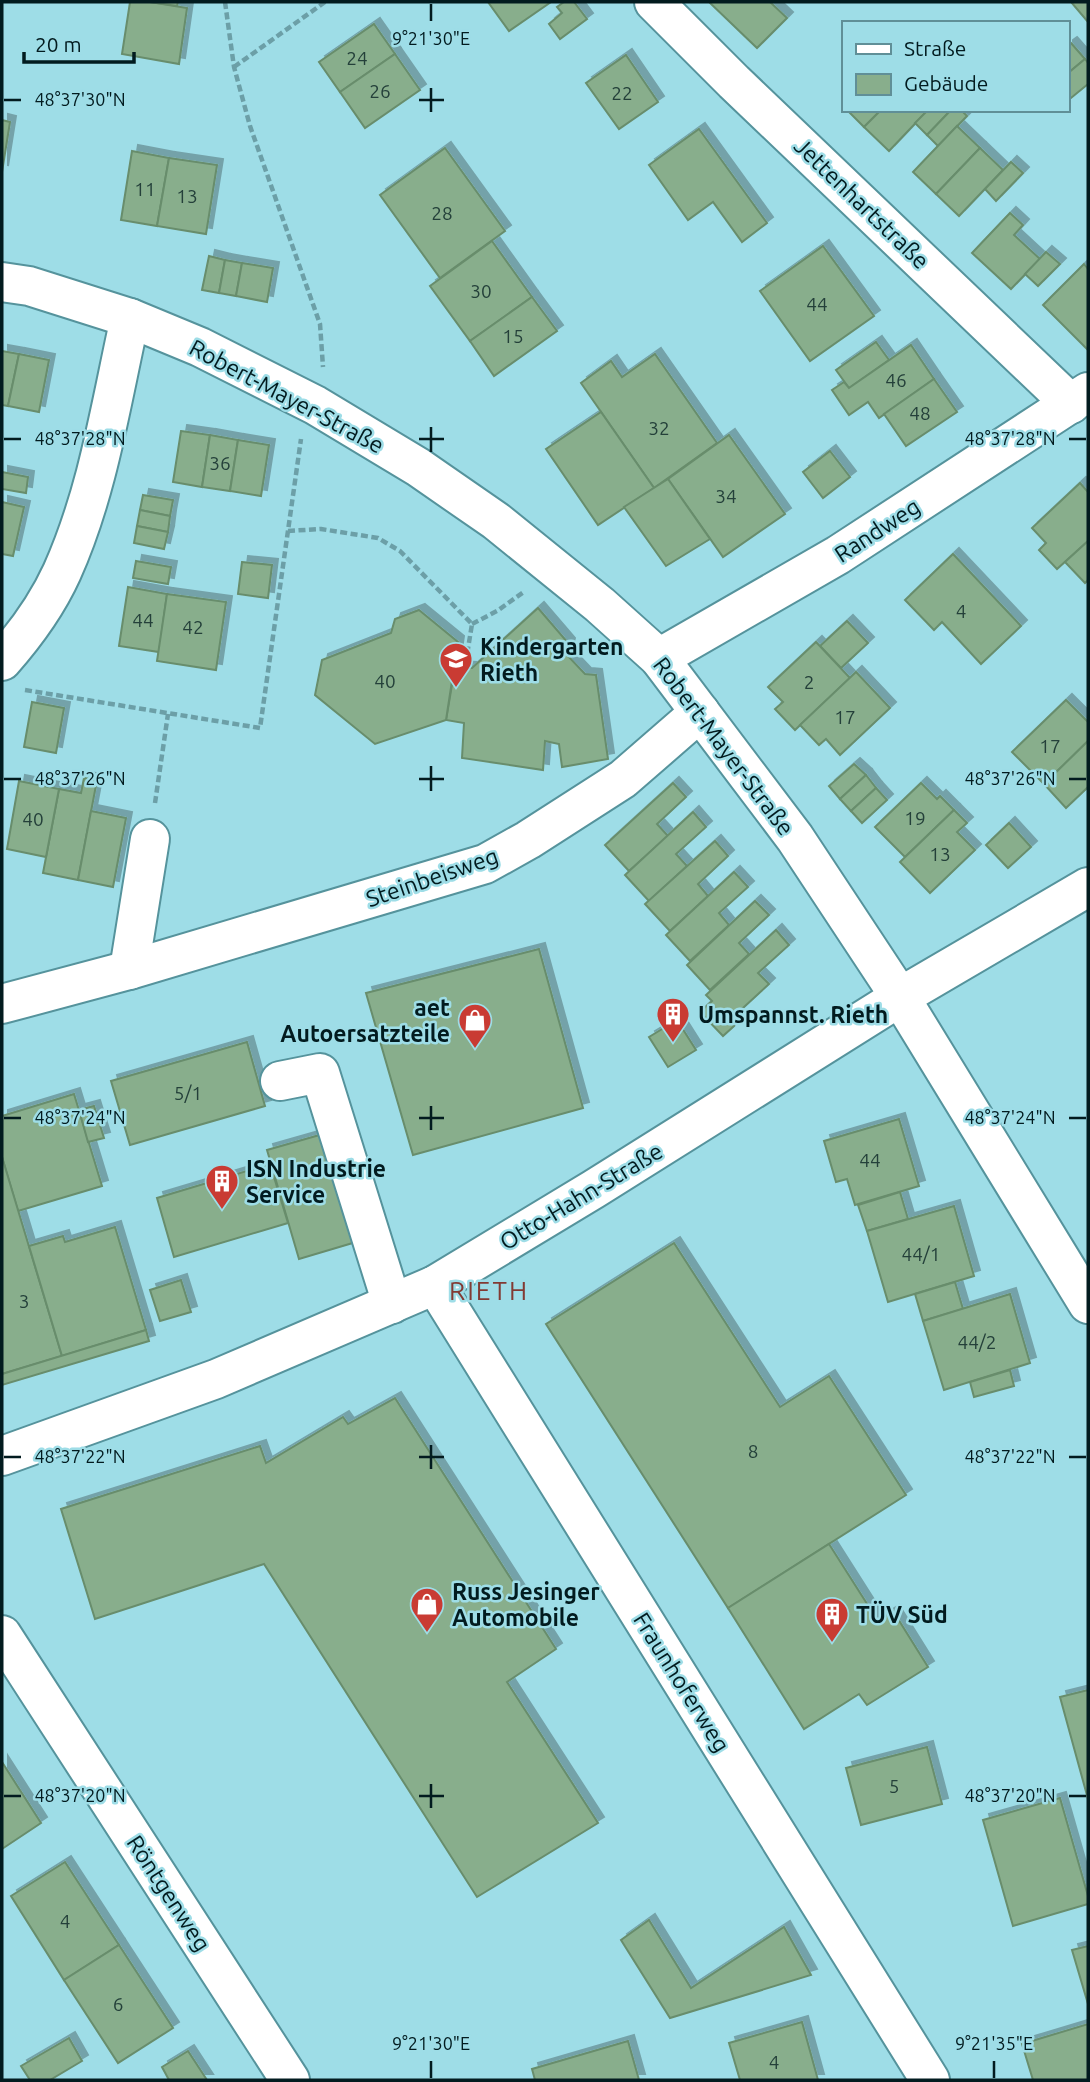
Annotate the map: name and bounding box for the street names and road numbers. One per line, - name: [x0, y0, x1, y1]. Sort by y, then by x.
- street label: Jettenhartstraße: [790, 133, 934, 273]
- street label: Robert-Mayer-Straße: [186, 334, 388, 458]
- street label: Randweg: [830, 493, 924, 567]
- street label: Robert-Mayer-Straße: [649, 652, 799, 840]
- street label: Steinbeisweg: [363, 843, 501, 911]
- street label: Otto-Hahn-Straße: [495, 1138, 667, 1254]
- street label: Fraunhoferweg: [629, 1608, 735, 1756]
- street label: Röntgenweg: [122, 1831, 216, 1955]

